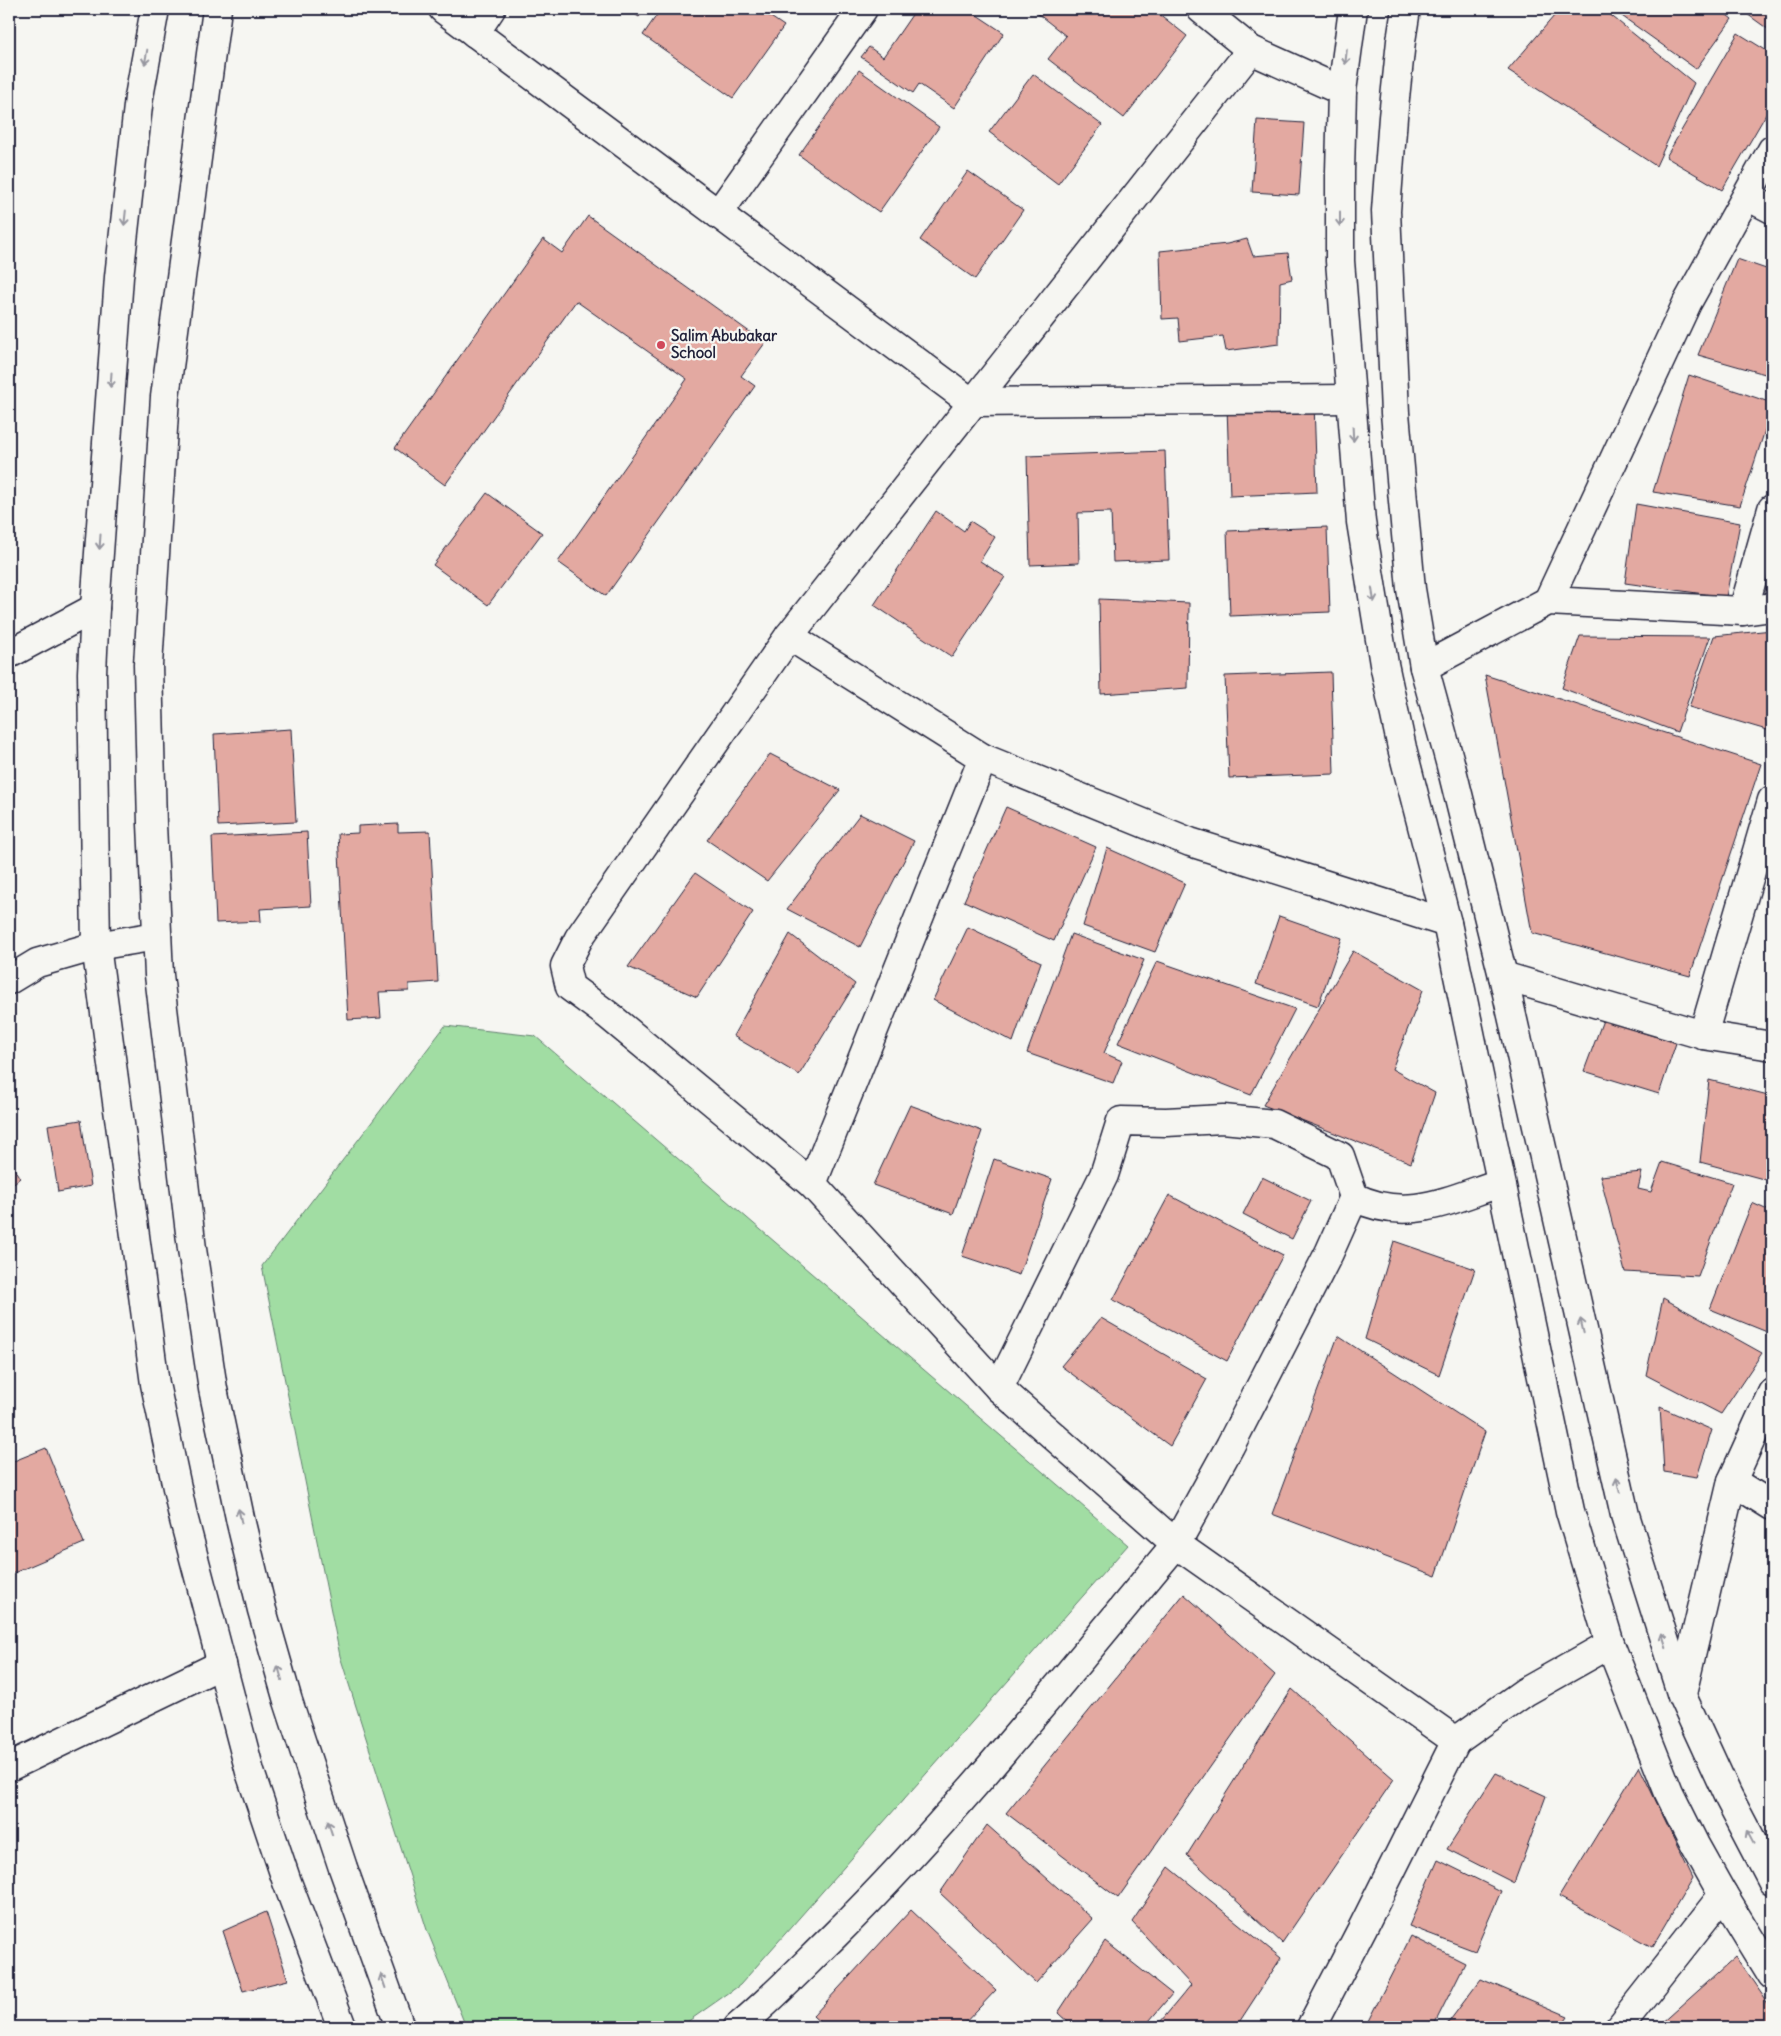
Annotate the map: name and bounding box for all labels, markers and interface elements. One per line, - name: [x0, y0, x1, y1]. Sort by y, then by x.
- one-way arrow: [141, 48, 151, 64]
- one-way arrow: [1341, 49, 1351, 65]
- one-way arrow: [120, 210, 130, 226]
- one-way arrow: [1335, 211, 1345, 227]
- place label: Salim Abubakar School: [671, 326, 778, 362]
- marker: Salim Abubakar School: [655, 339, 667, 351]
- one-way arrow: [107, 371, 116, 387]
- one-way arrow: [1348, 426, 1357, 442]
- one-way arrow: [95, 534, 104, 550]
- one-way arrow: [1368, 587, 1378, 603]
- one-way arrow: [1577, 1319, 1586, 1335]
- one-way arrow: [1613, 1477, 1622, 1493]
- one-way arrow: [235, 1508, 244, 1524]
- one-way arrow: [1659, 1633, 1669, 1649]
- one-way arrow: [275, 1666, 285, 1682]
- one-way arrow: [325, 1820, 334, 1836]
- one-way arrow: [1745, 1830, 1754, 1845]
- one-way arrow: [378, 1974, 387, 1990]

